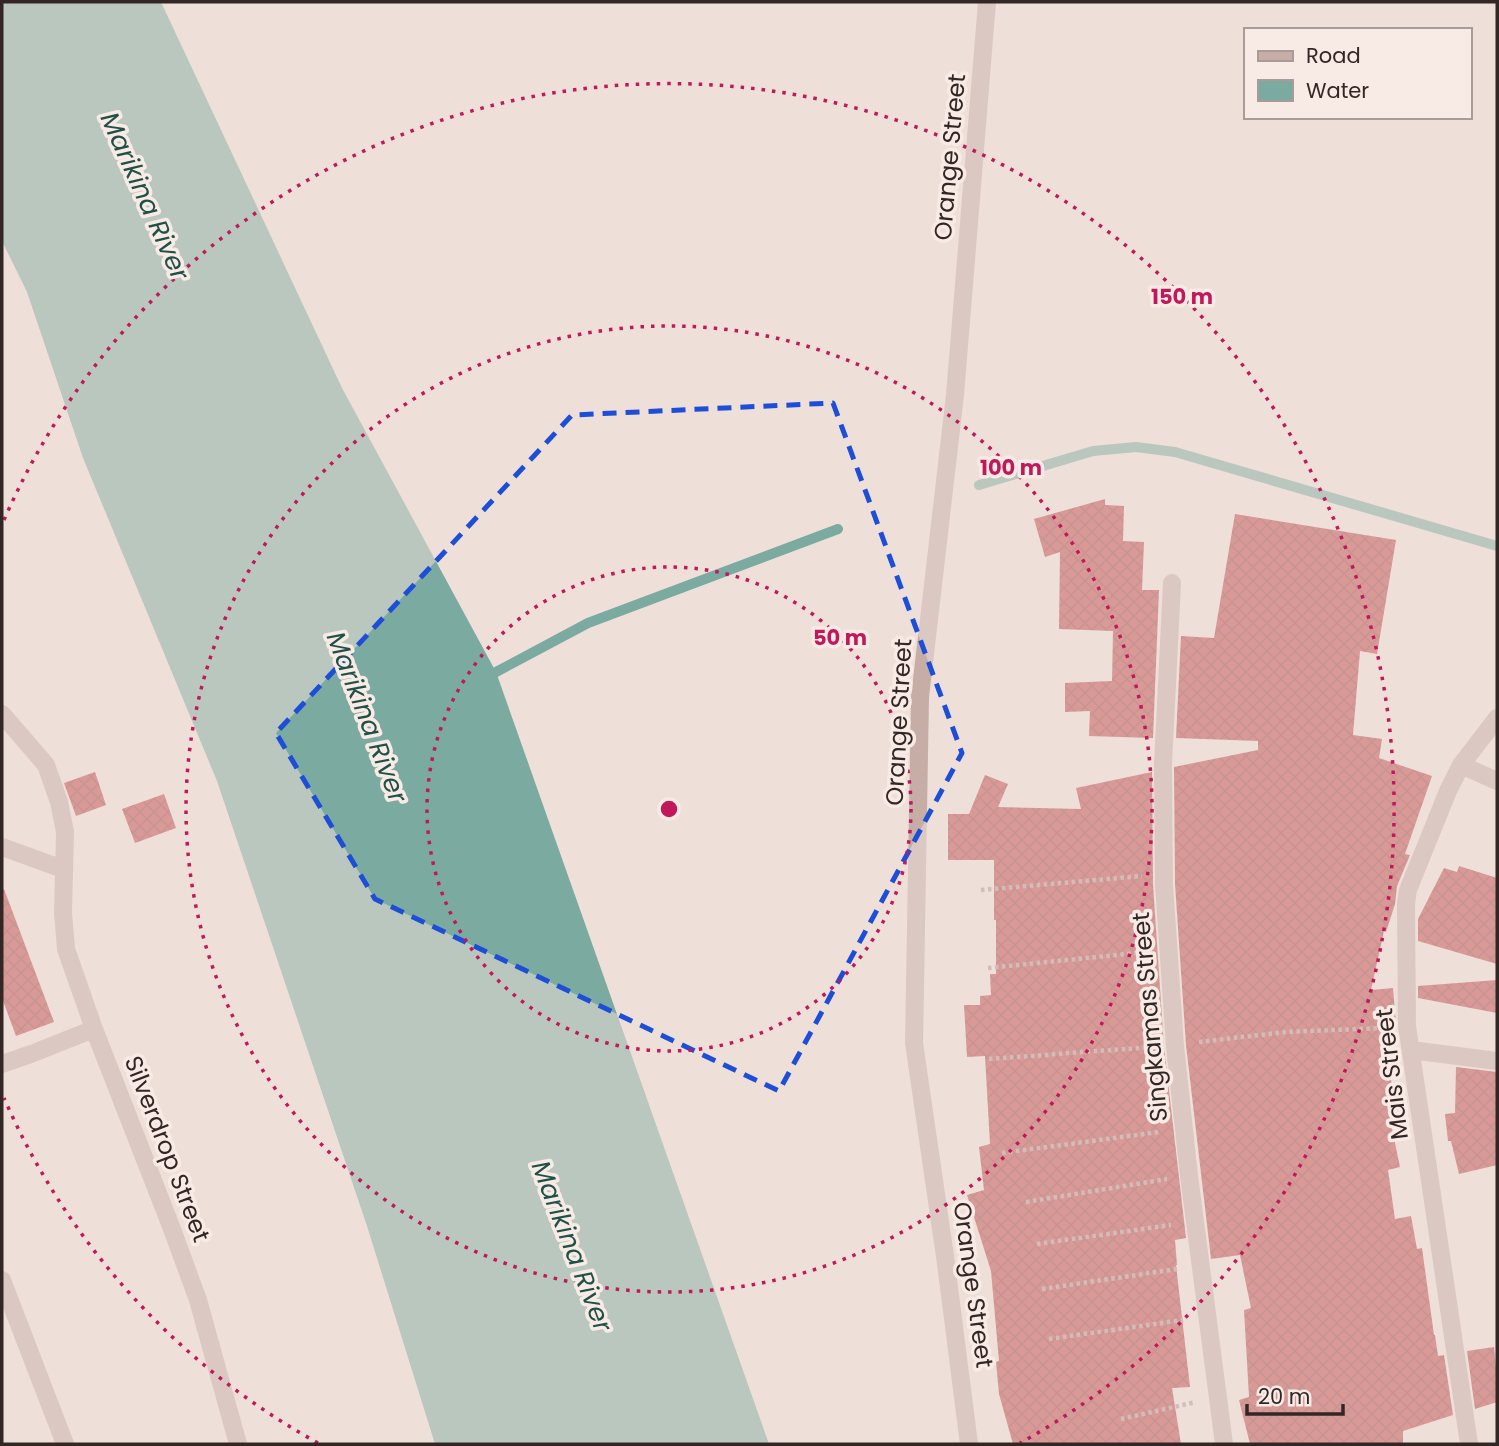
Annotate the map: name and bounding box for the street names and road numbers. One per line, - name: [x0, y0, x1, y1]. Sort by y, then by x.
- street label: Orange Street: [926, 72, 973, 242]
- street label: Orange Street: [878, 638, 919, 806]
- street label: Singkamas Street: [1124, 911, 1175, 1123]
- street label: Mais Street: [1367, 1007, 1416, 1142]
- street label: Silverdrop Street: [117, 1051, 218, 1247]
- street label: Orange Street: [946, 1200, 1001, 1370]

